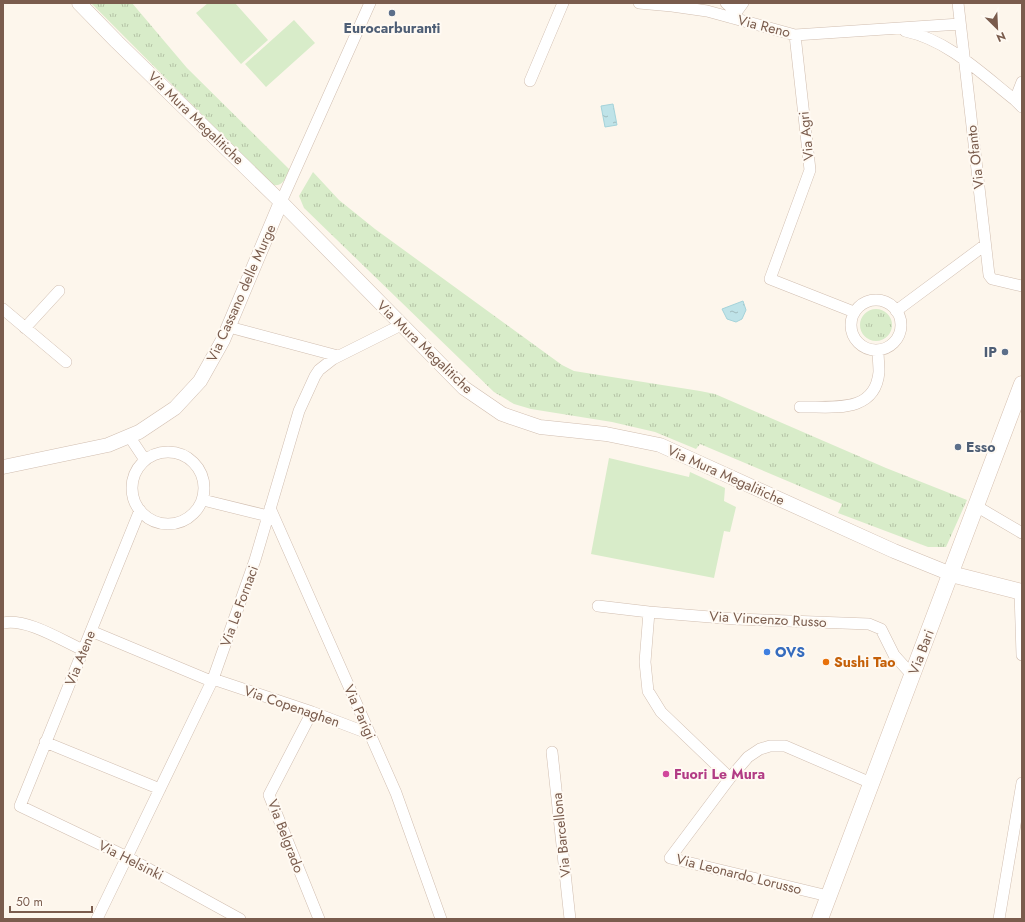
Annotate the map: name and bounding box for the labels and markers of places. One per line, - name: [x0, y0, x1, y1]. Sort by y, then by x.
- marker: Eurocarburanti: [387, 8, 397, 18]
- place label: Eurocarburanti: [344, 18, 441, 38]
- place label: IP: [984, 342, 997, 362]
- marker: IP: [1000, 347, 1010, 357]
- place label: Esso: [966, 437, 995, 457]
- marker: Esso: [953, 442, 963, 452]
- place label: OVS: [775, 642, 805, 662]
- marker: OVS: [762, 647, 772, 657]
- place label: Sushi Tao: [834, 652, 895, 672]
- marker: Sushi Tao: [821, 657, 831, 667]
- place label: Fuori Le Mura: [674, 764, 765, 784]
- marker: Fuori Le Mura: [661, 769, 671, 779]

